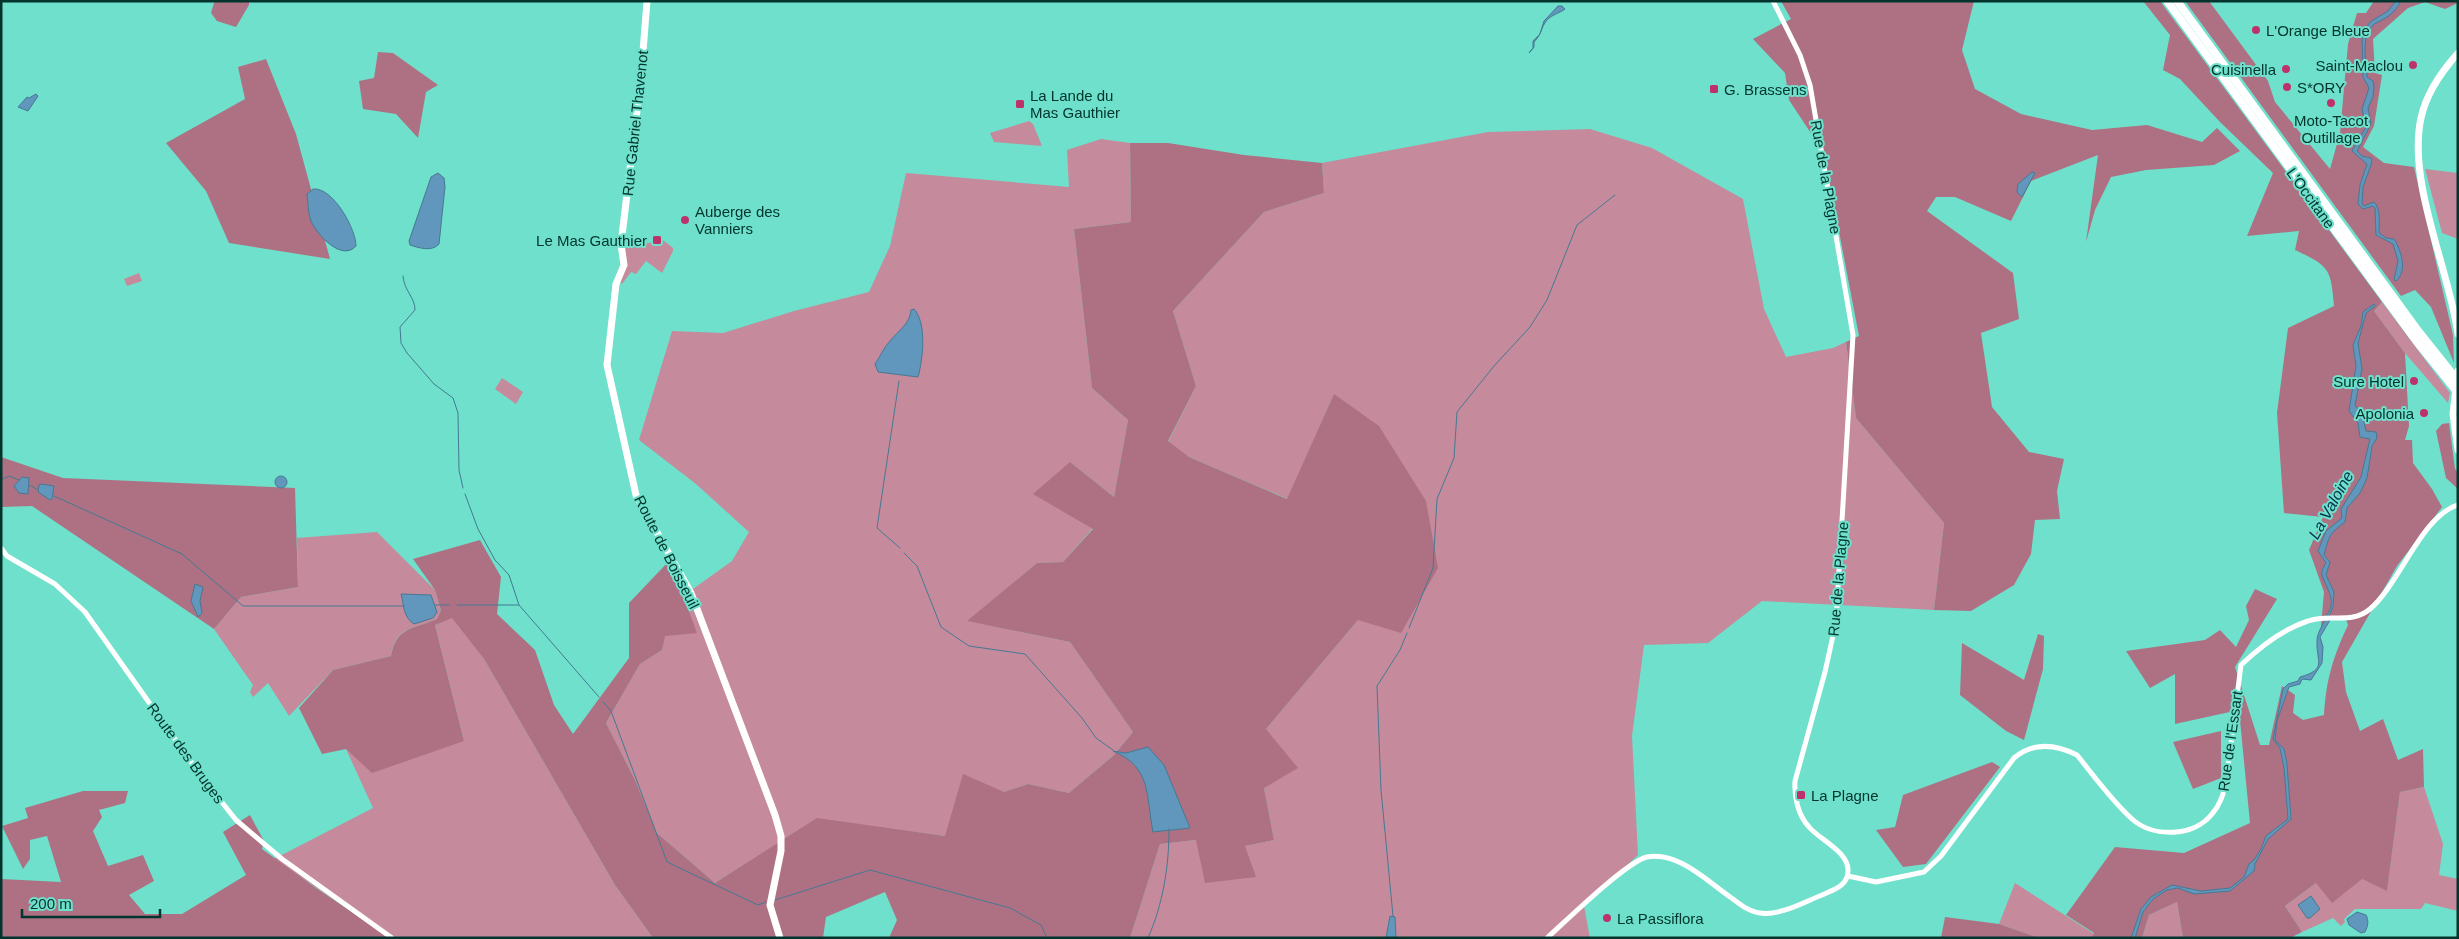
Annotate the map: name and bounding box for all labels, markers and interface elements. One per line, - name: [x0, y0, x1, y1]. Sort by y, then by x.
- place label: L'Orange Bleue: [2266, 22, 2370, 39]
- marker: L'Orange Bleue: [2250, 24, 2262, 36]
- street label: Rue Gabriel Thavenot: [619, 48, 651, 197]
- place label: Saint-Maclou: [2315, 57, 2403, 74]
- marker: Saint-Maclou: [2407, 59, 2419, 71]
- place label: Cuisinella: [2211, 61, 2277, 78]
- marker: Cuisinella: [2280, 63, 2292, 75]
- place label: S*ORY: [2297, 79, 2345, 96]
- place label: G. Brassens: [1724, 81, 1807, 98]
- marker: S*ORY: [2281, 81, 2293, 93]
- marker: G. Brassens: [1708, 83, 1720, 95]
- place label: La Lande du Mas Gauthier: [1030, 87, 1120, 121]
- marker: Moto-Tacot Outillage: [2325, 97, 2337, 109]
- marker: La Lande du Mas Gauthier: [1014, 98, 1026, 110]
- place label: Moto-Tacot Outillage: [2294, 112, 2369, 146]
- street label: Rue de la Plagne: [1808, 119, 1844, 235]
- street label: L'Occitane: [2283, 165, 2339, 231]
- place label: Auberge des Vanniers: [695, 203, 780, 237]
- marker: Auberge des Vanniers: [679, 214, 691, 226]
- place label: Le Mas Gauthier: [536, 232, 647, 249]
- marker: Le Mas Gauthier: [651, 234, 663, 246]
- place label: Sure Hotel: [2333, 373, 2404, 390]
- marker: Sure Hotel: [2408, 375, 2420, 387]
- place label: Apolonia: [2356, 405, 2415, 422]
- marker: Apolonia: [2418, 407, 2430, 419]
- water label: La Valoine: [2305, 468, 2357, 542]
- street label: Route de Boisseuil: [631, 492, 703, 612]
- street label: Rue de la Plagne: [1825, 521, 1851, 637]
- street label: Rue de l'Essart: [2215, 689, 2246, 792]
- street label: Route des Bruges: [144, 699, 228, 807]
- place label: La Plagne: [1811, 787, 1879, 804]
- marker: La Plagne: [1795, 789, 1807, 801]
- scale bar: [22, 886, 160, 918]
- text: 200 m: [30, 895, 72, 912]
- place label: La Passiflora: [1617, 910, 1704, 927]
- marker: La Passiflora: [1601, 912, 1613, 924]

